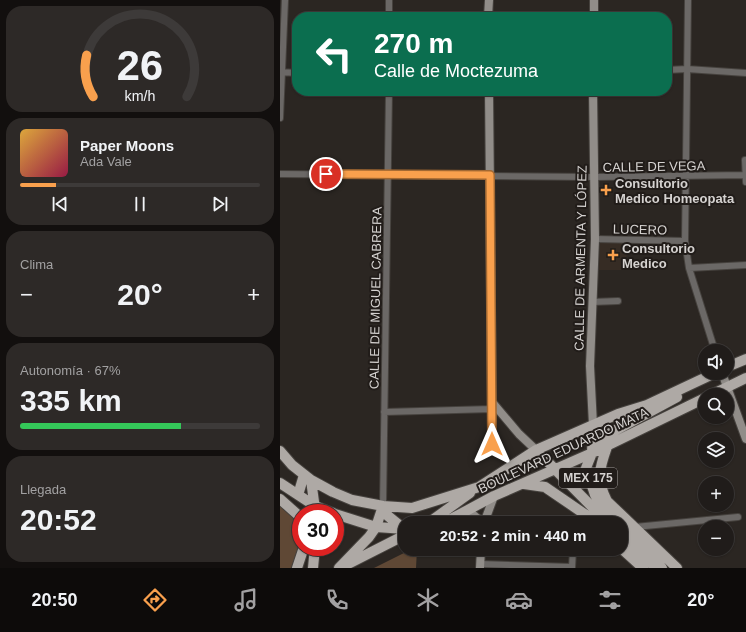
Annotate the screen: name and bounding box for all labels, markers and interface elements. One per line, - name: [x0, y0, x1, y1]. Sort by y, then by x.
- icon: left: [308, 28, 360, 80]
- text: 270 m: [374, 28, 453, 59]
- text: 26: [117, 42, 163, 89]
- text: Calle de Moctezuma: [374, 61, 538, 81]
- text: km/h: [125, 88, 156, 104]
- text: Paper Moons: [80, 137, 174, 154]
- text: Ada Vale: [80, 154, 132, 169]
- pin: [309, 157, 343, 191]
- street label: CALLE DE VEGA: [603, 158, 706, 175]
- icon: arrive: [315, 163, 337, 185]
- street label: CALLE DE ARMENTA Y LÓPEZ: [571, 165, 590, 351]
- place label: Consultorio Medico Homeopata: [615, 176, 735, 206]
- marker: Consultorio Medico Homeopata: [600, 184, 612, 196]
- icon: previous: [49, 193, 71, 215]
- icon: pause: [129, 193, 151, 215]
- icon: next: [209, 193, 231, 215]
- street label: CALLE DE MIGUEL CABRERA: [366, 206, 385, 389]
- street label: LUCERO: [613, 222, 667, 237]
- place label: Consultorio Medico: [622, 241, 695, 271]
- marker: Consultorio Medico: [607, 249, 619, 261]
- text: Clima: [20, 257, 53, 272]
- text: 20°: [117, 278, 163, 311]
- text: −: [20, 282, 33, 307]
- text: +: [247, 282, 260, 307]
- map controls: [698, 344, 734, 556]
- button: sound: [698, 344, 734, 380]
- text: Autonomía · 67%: [20, 363, 120, 378]
- text: 335 km: [20, 384, 122, 417]
- button: search: [698, 388, 734, 424]
- street label: BOULEVARD EDUARDO MATA: [476, 404, 651, 496]
- position arrow: [471, 423, 513, 465]
- button: layers: [698, 432, 734, 468]
- road number: MEX 175: [559, 468, 617, 488]
- button: +: [698, 476, 734, 512]
- text: Llegada: [20, 482, 66, 497]
- text: 20:52: [20, 503, 97, 536]
- speed limit sign: 30: [292, 504, 344, 556]
- button: −: [698, 520, 734, 556]
- text: 20:52 · 2 min · 440 m: [440, 527, 586, 544]
- icon: directions: [141, 586, 169, 614]
- icon: music: [232, 586, 260, 614]
- icon: phone: [323, 586, 351, 614]
- icon: climate: [414, 586, 442, 614]
- icon: car: [505, 586, 533, 614]
- icon: filters: [596, 586, 624, 614]
- text: 20:50: [32, 590, 78, 610]
- text: 20°: [687, 590, 714, 610]

